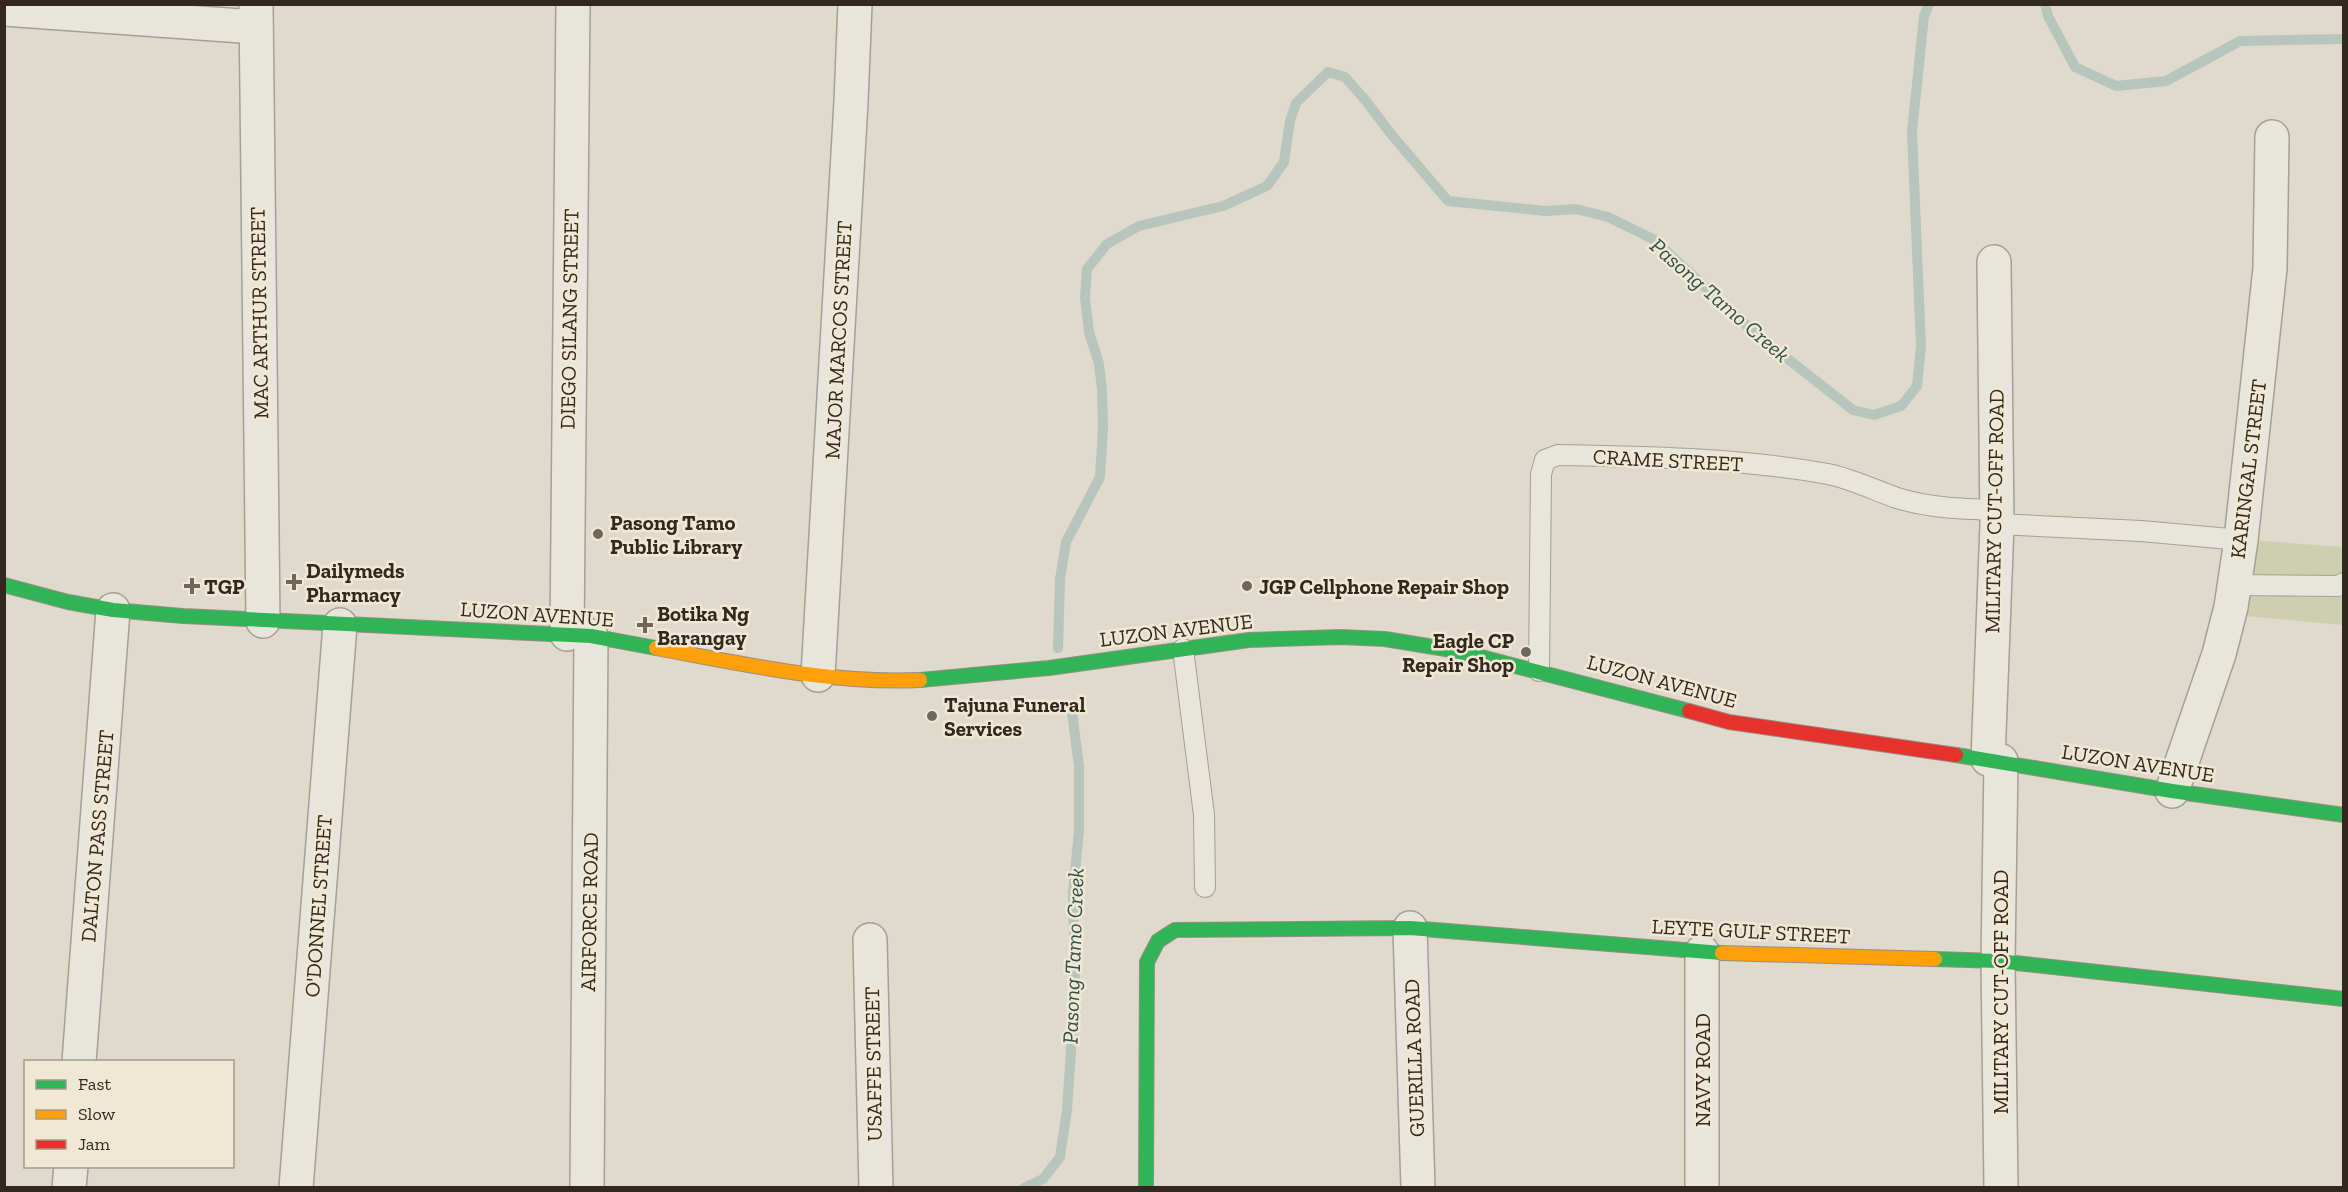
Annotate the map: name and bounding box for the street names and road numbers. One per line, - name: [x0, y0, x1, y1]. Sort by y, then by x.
- street label: MAC ARTHUR STREET: [245, 207, 273, 419]
- street label: DIEGO SILANG STREET: [555, 208, 583, 430]
- street label: MAJOR MARCOS STREET: [819, 220, 857, 460]
- street label: KARINGAL STREET: [2225, 378, 2271, 560]
- street label: MILITARY CUT-OFF ROAD: [1979, 388, 2009, 634]
- street label: CRAME STREET: [1592, 444, 1744, 476]
- street label: LUZON AVENUE: [459, 596, 615, 632]
- street label: LUZON AVENUE: [1098, 608, 1254, 652]
- street label: LUZON AVENUE: [1584, 649, 1740, 713]
- street label: DALTON PASS STREET: [75, 729, 119, 943]
- street label: LUZON AVENUE: [2060, 739, 2216, 787]
- street label: O'DONNEL STREET: [299, 814, 337, 998]
- street label: AIRFORCE ROAD: [575, 832, 603, 992]
- street label: MILITARY CUT-OFF ROAD: [1988, 870, 2013, 1114]
- street label: LEYTE GULF STREET: [1651, 913, 1851, 949]
- street label: GUERILLA ROAD: [1399, 979, 1429, 1137]
- street label: USAFFE STREET: [859, 986, 887, 1142]
- street label: NAVY ROAD: [1690, 1013, 1715, 1127]

